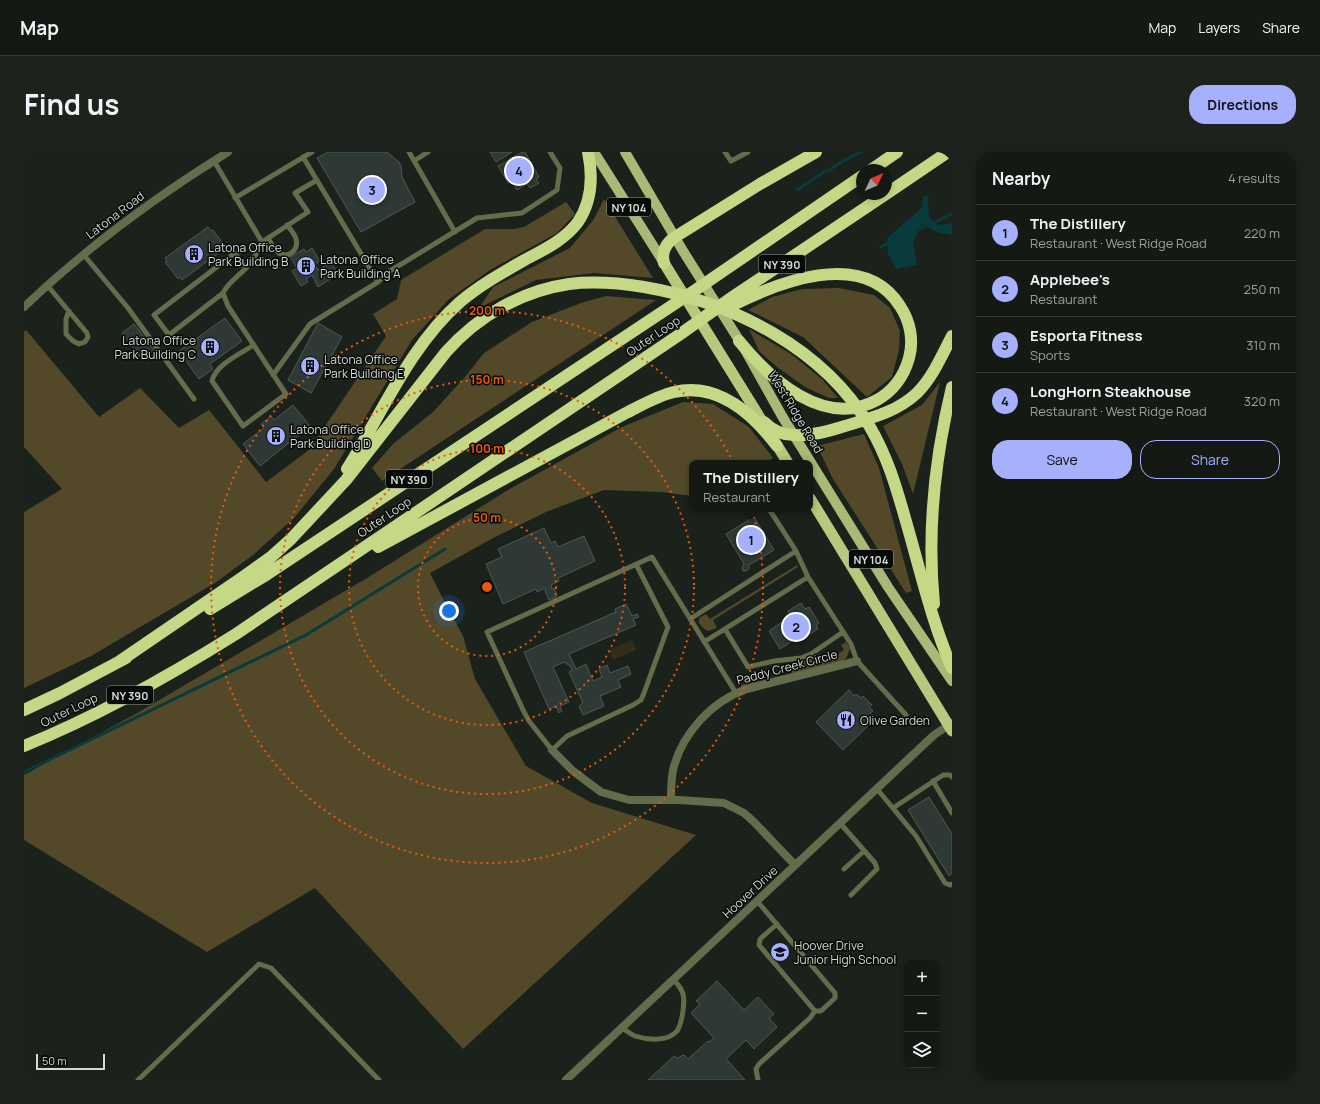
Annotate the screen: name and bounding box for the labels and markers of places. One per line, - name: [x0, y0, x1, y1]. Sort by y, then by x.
- pin: 4: [506, 156, 532, 186]
- pin: 3: [359, 175, 385, 205]
- place label: Latona Office Park Building B: [208, 239, 288, 270]
- building icon: Latona Office Park Building B: [183, 243, 205, 265]
- place label: Latona Office Park Building A: [320, 251, 401, 282]
- building icon: Latona Office Park Building A: [295, 255, 317, 277]
- place label: Latona Office Park Building C: [114, 332, 196, 363]
- building icon: Latona Office Park Building C: [199, 336, 221, 358]
- place label: Latona Office Park Building E: [324, 351, 404, 382]
- building icon: Latona Office Park Building E: [299, 355, 321, 377]
- place label: Latona Office Park Building D: [290, 421, 371, 452]
- building icon: Latona Office Park Building D: [265, 425, 287, 447]
- pin: 1: [738, 525, 764, 555]
- centre of rings: [480, 580, 494, 594]
- pin: 2: [783, 612, 809, 642]
- restaurant icon: Olive Garden: [835, 709, 857, 731]
- place label: Olive Garden: [860, 712, 930, 729]
- place label: Hoover Drive Junior High School: [794, 937, 896, 968]
- school or university icon: Hoover Drive Junior High School: [769, 941, 791, 963]

